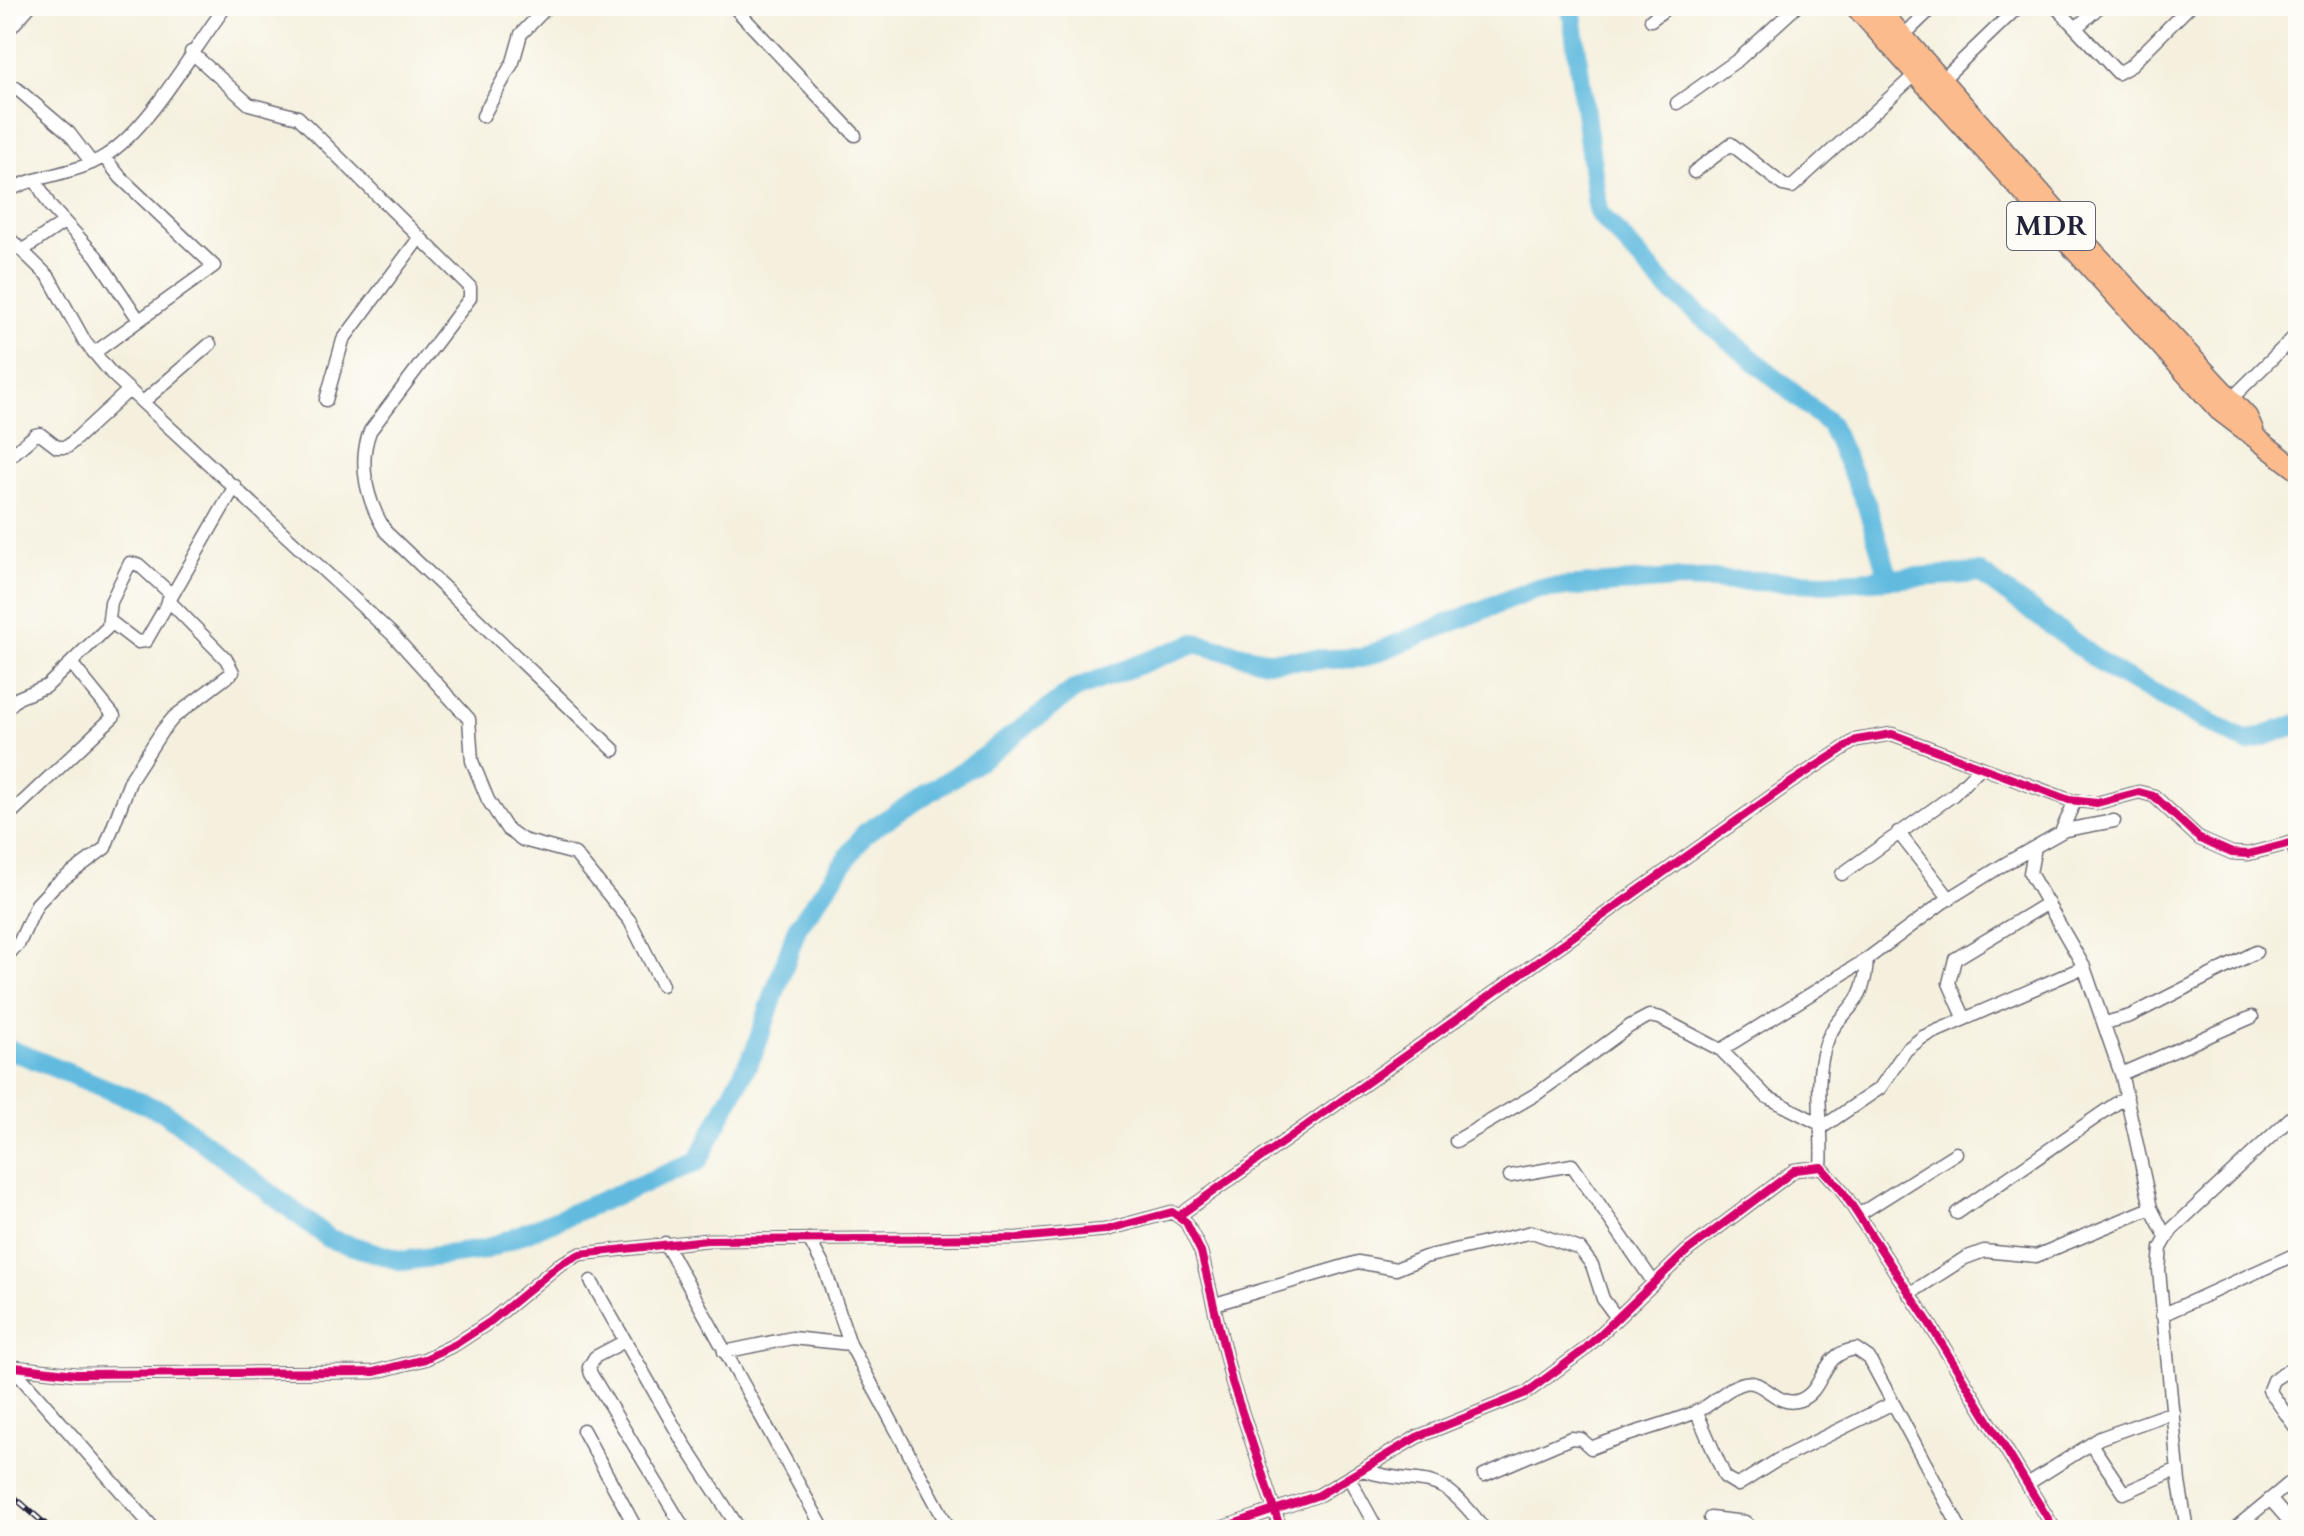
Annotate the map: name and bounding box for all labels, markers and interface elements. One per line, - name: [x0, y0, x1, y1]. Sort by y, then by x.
- road number: MDR: [2007, 202, 2095, 250]

